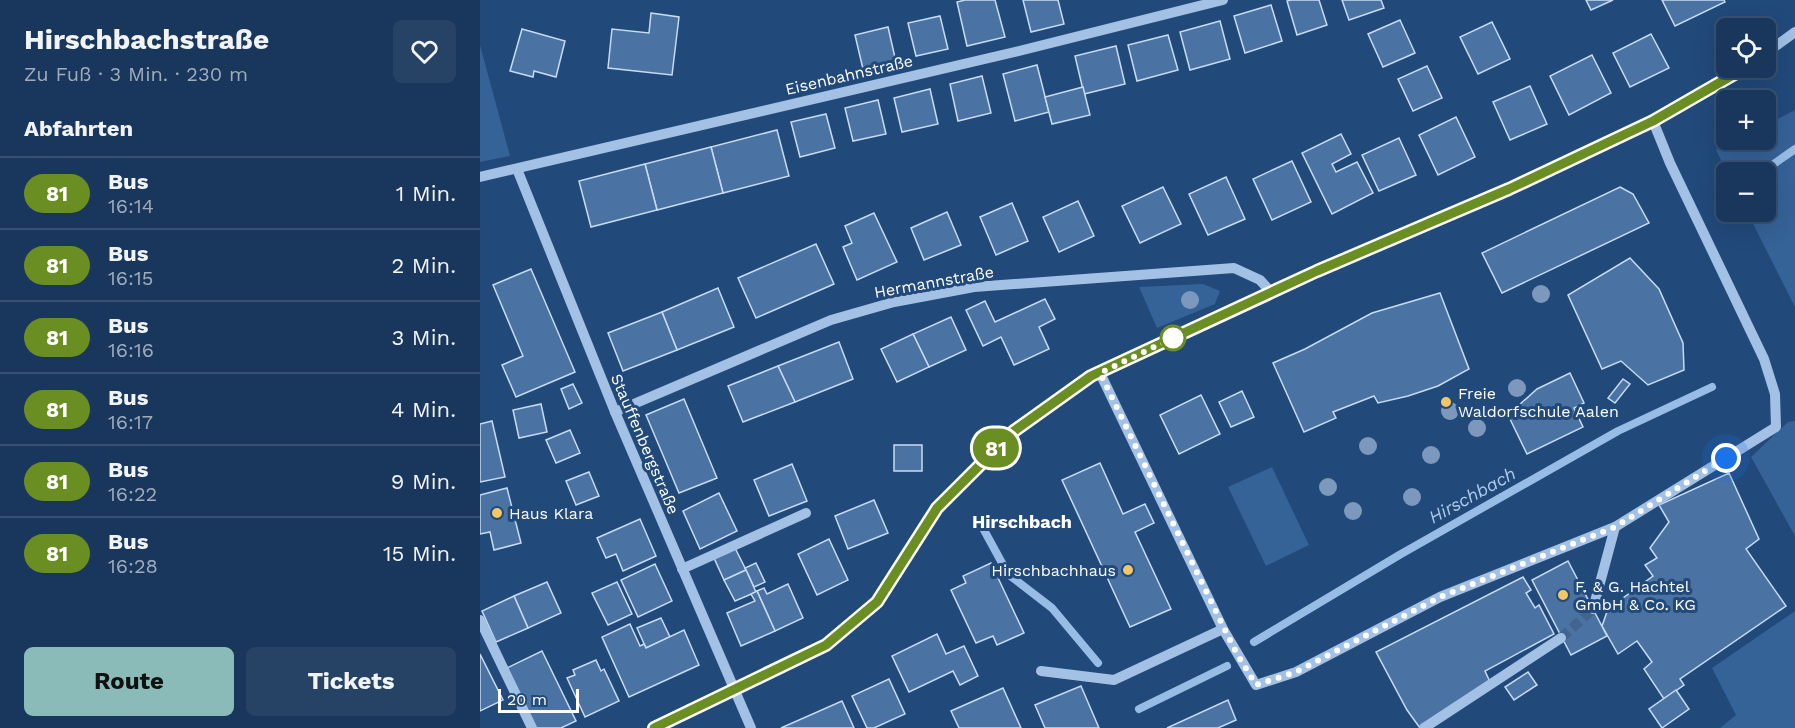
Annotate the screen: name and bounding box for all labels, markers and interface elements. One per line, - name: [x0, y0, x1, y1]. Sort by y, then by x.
- map controls: [1716, 18, 1776, 222]
- button: locate: [1716, 18, 1776, 78]
- button: heart: [393, 20, 456, 83]
- text: Hirschbachstraße: [24, 23, 269, 56]
- street label: Eisenbahnstraße: [783, 51, 915, 99]
- text: Zu Fuß · 3 Min. · 230 m: [24, 62, 248, 86]
- button: +: [1716, 90, 1776, 150]
- text: Abfahrten: [24, 116, 133, 141]
- button: −: [1716, 162, 1776, 222]
- text: Bus: [108, 169, 148, 194]
- text: 81: [46, 181, 68, 206]
- text: 1 Min.: [396, 181, 456, 206]
- text: 16:14: [108, 194, 154, 218]
- text: Bus: [108, 241, 148, 266]
- text: 81: [46, 253, 68, 278]
- text: 2 Min.: [392, 253, 456, 278]
- street label: Hermannstraße: [873, 262, 995, 302]
- text: 16:15: [108, 266, 153, 290]
- text: Bus: [108, 313, 148, 338]
- text: 81: [46, 325, 68, 350]
- text: 3 Min.: [392, 325, 456, 350]
- unlabelled marker: [1160, 325, 1186, 351]
- text: 16:16: [108, 338, 154, 362]
- street label: Stauffenbergstraße: [607, 371, 683, 517]
- place label: Freie Waldorfschule Aalen: [1458, 384, 1619, 421]
- text: Bus: [108, 385, 148, 410]
- marker: Freie Waldorfschule Aalen: [1439, 395, 1453, 409]
- text: 81: [46, 397, 68, 422]
- text: 4 Min.: [391, 397, 456, 422]
- text: 16:17: [108, 410, 153, 434]
- line badge: 81: [969, 428, 1023, 468]
- text: 81: [985, 436, 1007, 461]
- your location: [1711, 443, 1741, 473]
- text: Bus: [108, 457, 148, 482]
- water label: Hirschbach: [1425, 462, 1519, 528]
- text: 81: [46, 469, 68, 494]
- text: 9 Min.: [391, 469, 456, 494]
- text: 16:22: [108, 482, 157, 506]
- place label: Haus Klara: [509, 504, 593, 523]
- marker: Haus Klara: [490, 506, 504, 520]
- district label: Hirschbach: [972, 511, 1072, 532]
- text: Bus: [108, 529, 148, 554]
- text: 81: [46, 541, 68, 566]
- text: 15 Min.: [383, 541, 456, 566]
- text: 16:28: [108, 554, 158, 578]
- place label: Hirschbachhaus: [991, 561, 1116, 580]
- marker: Hirschbachhaus: [1121, 563, 1135, 577]
- place label: F. & G. Hachtel GmbH & Co. KG: [1575, 577, 1696, 614]
- marker: F. & G. Hachtel GmbH & Co. KG: [1556, 588, 1570, 602]
- button: Route: [24, 647, 234, 716]
- button: Tickets: [246, 647, 456, 716]
- scale bar: [498, 686, 579, 714]
- text: 20 m: [507, 690, 547, 709]

